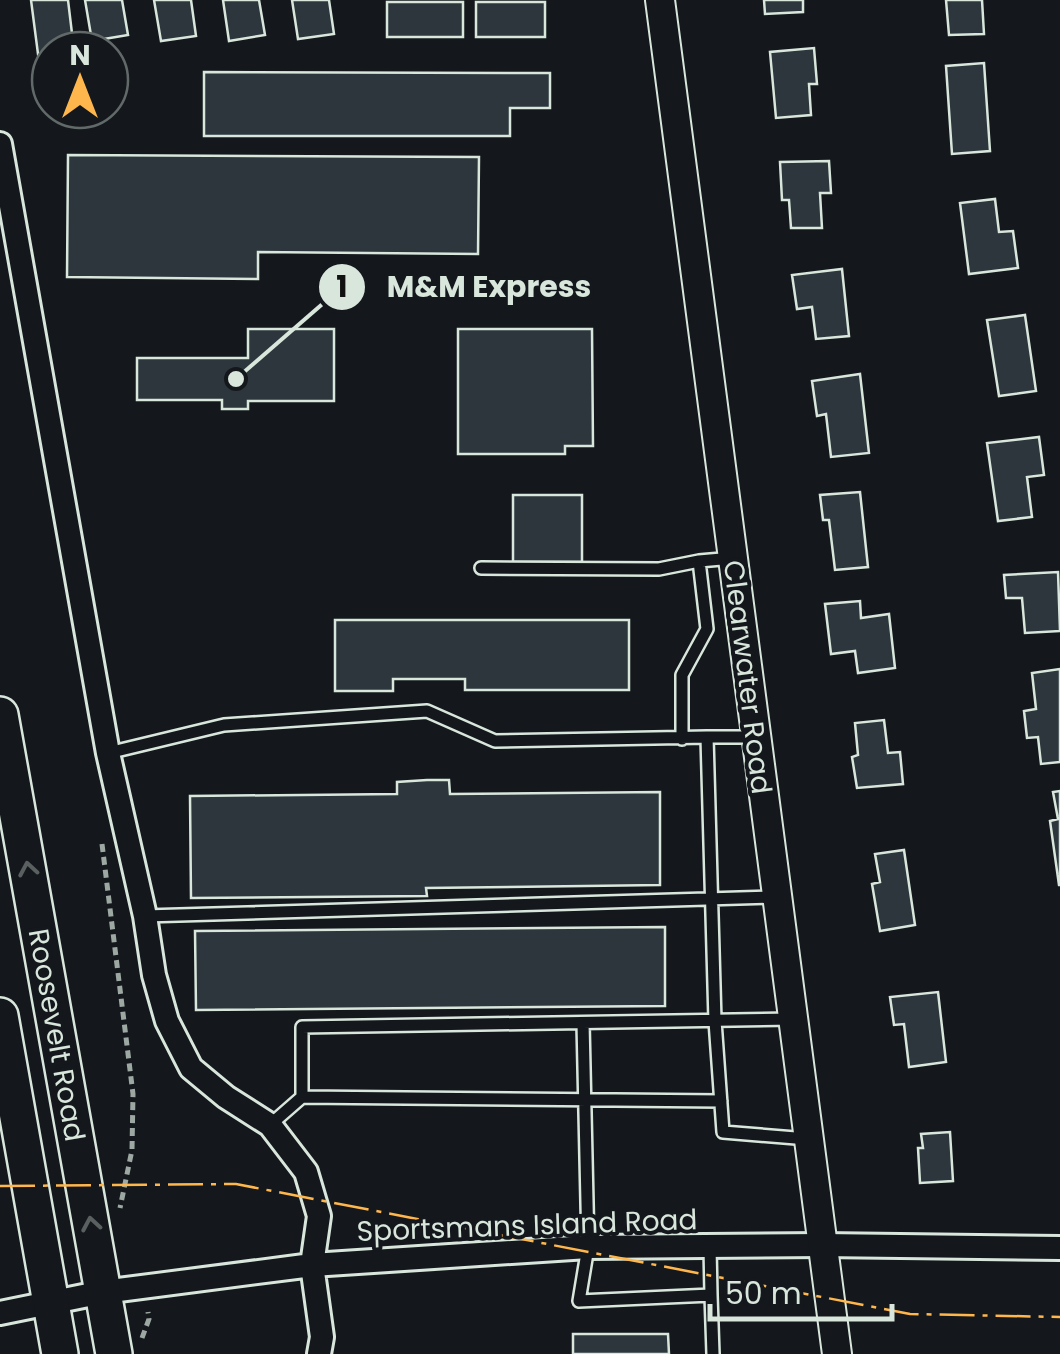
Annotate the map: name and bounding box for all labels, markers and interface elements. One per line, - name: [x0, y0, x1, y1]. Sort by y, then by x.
- north arrow: [30, 30, 130, 130]
- text: N: [69, 36, 91, 75]
- callout: M&M Express: [317, 257, 611, 317]
- text: 1: [336, 265, 348, 308]
- text: M&M Express: [387, 265, 591, 308]
- street label: Clearwater Road: [714, 558, 781, 796]
- one-way arrow: [18, 861, 39, 877]
- street label: Roosevelt Road: [19, 926, 94, 1144]
- street label: Sportsmans Island Road: [356, 1200, 698, 1251]
- one-way arrow: [81, 1215, 102, 1232]
- scale bar: [710, 1259, 892, 1321]
- text: 50 m: [725, 1272, 802, 1315]

